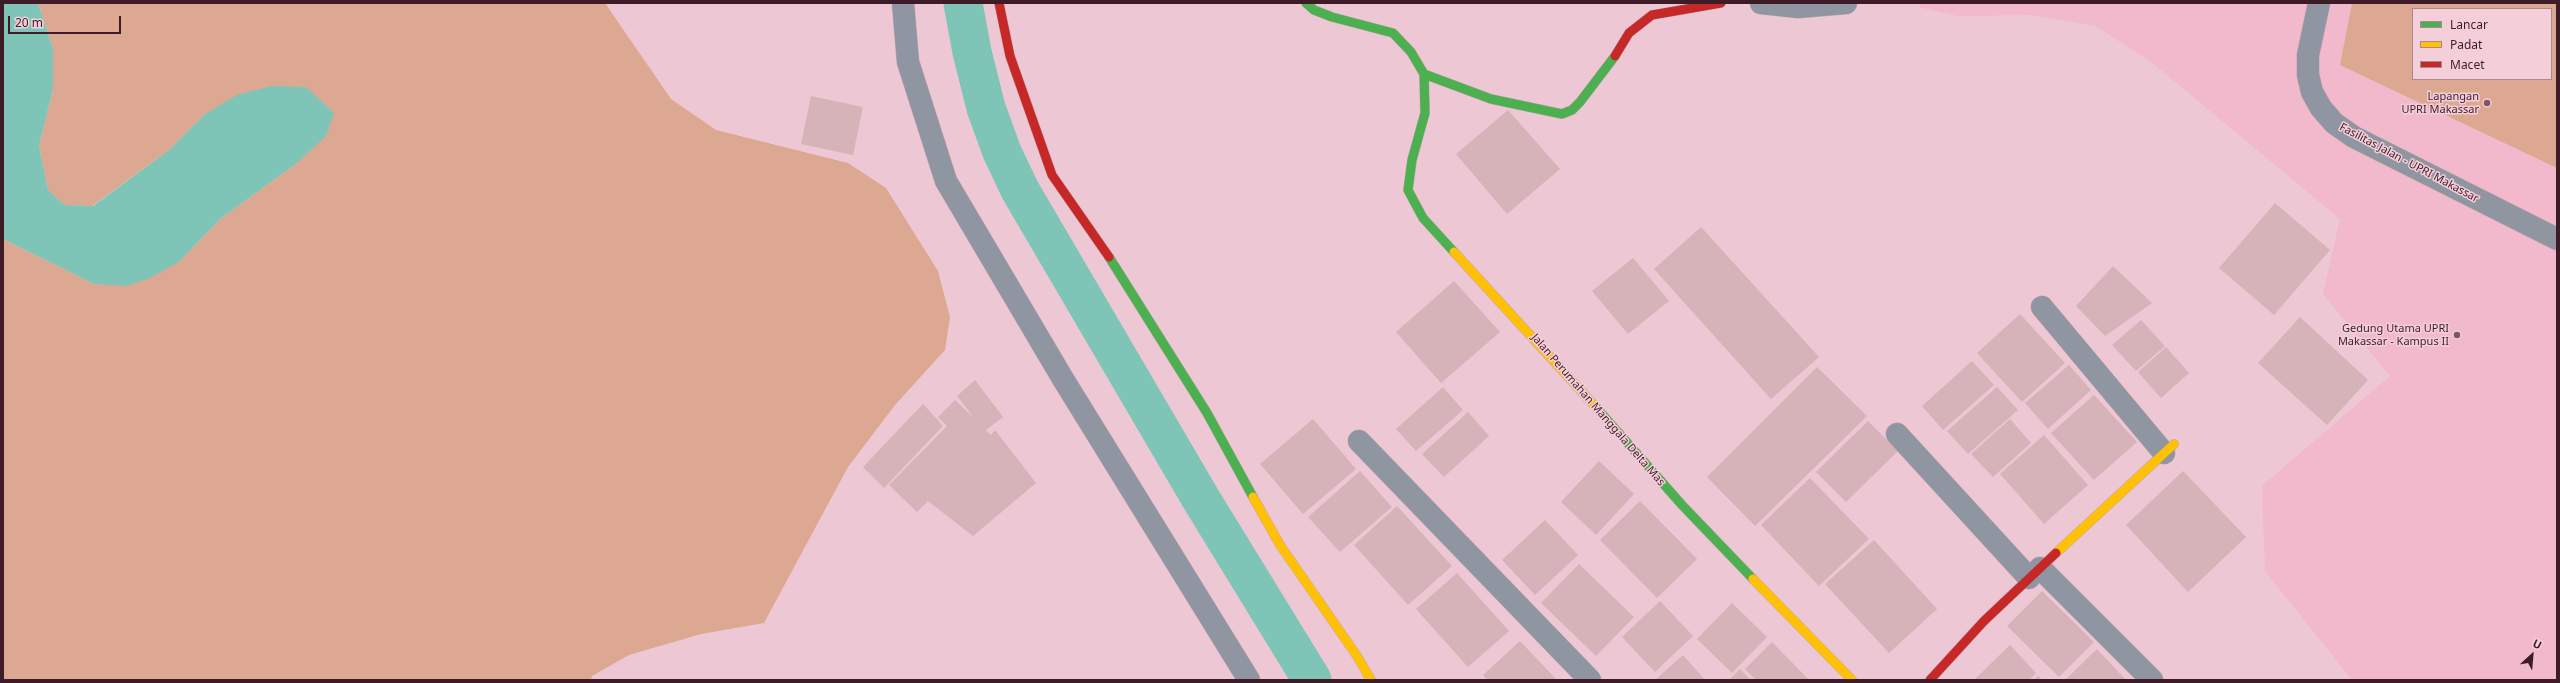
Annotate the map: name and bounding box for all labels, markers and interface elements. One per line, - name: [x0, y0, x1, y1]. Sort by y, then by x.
- scale bar: [10, 8, 123, 34]
- legend: [2412, 8, 2552, 80]
- text: 20 m: [15, 14, 43, 31]
- text: Lancar: [2450, 16, 2488, 33]
- text: Padat: [2450, 36, 2482, 53]
- text: Macet: [2450, 56, 2484, 73]
- place label: Lapangan UPRI Makassar: [2401, 90, 2479, 116]
- marker: Lapangan UPRI Makassar: [2482, 98, 2492, 108]
- street label: Fasilitas Jalan - UPRI Makassar: [2337, 121, 2481, 205]
- place label: Gedung Utama UPRI Makassar - Kampus II: [2338, 322, 2449, 348]
- marker: Gedung Utama UPRI Makassar - Kampus II: [2452, 330, 2462, 340]
- street label: Jalan Perumahan Manggala Delta Mas: [1528, 331, 1668, 489]
- north arrow: [2512, 635, 2552, 675]
- text: U: [2530, 635, 2545, 652]

